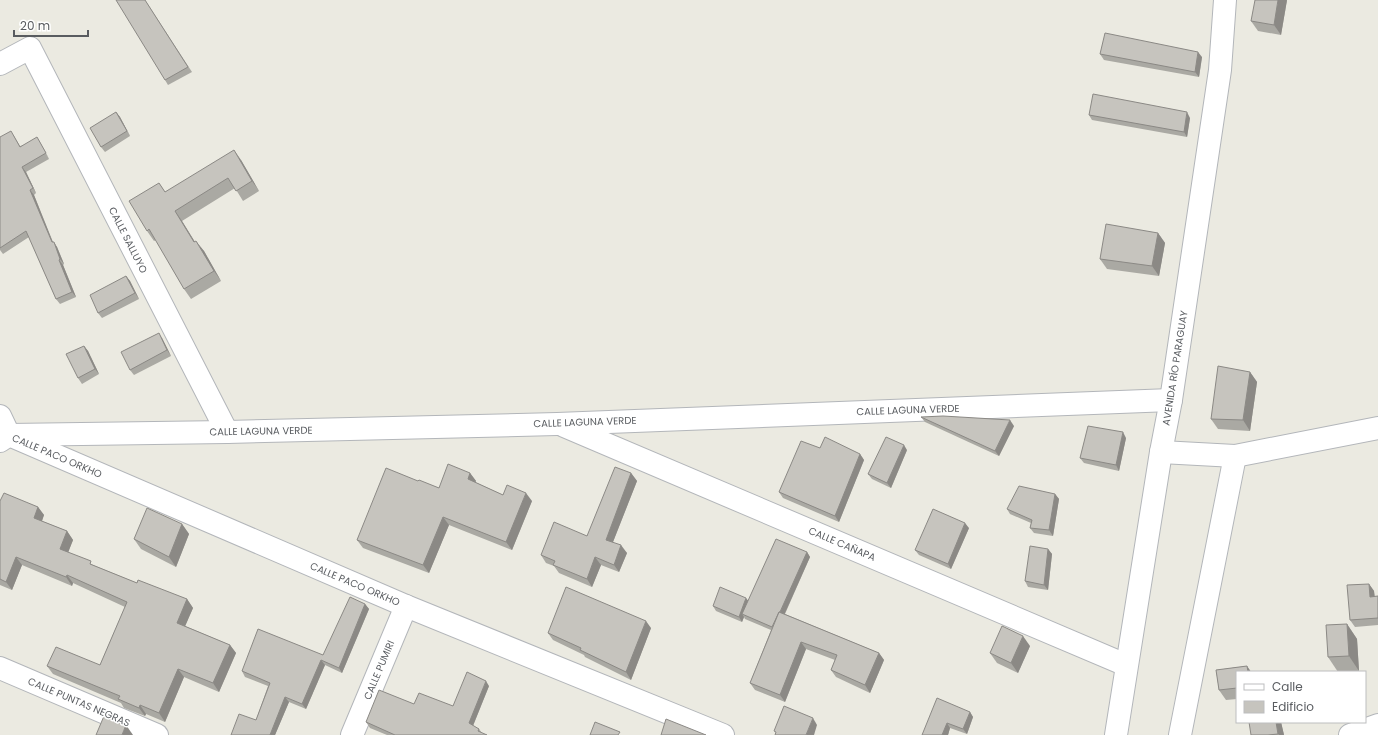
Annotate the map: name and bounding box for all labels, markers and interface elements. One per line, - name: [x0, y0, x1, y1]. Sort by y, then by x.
- scale bar: [14, 12, 88, 38]
- text: 20 m: [20, 17, 50, 34]
- street label: CALLE SALLUYO: [105, 204, 151, 276]
- street label: AVENIDA RÍO PARAGUAY: [1159, 309, 1192, 427]
- street label: CALLE LAGUNA VERDE: [856, 401, 960, 419]
- street label: CALLE LAGUNA VERDE: [533, 413, 637, 431]
- street label: CALLE LAGUNA VERDE: [209, 423, 313, 439]
- street label: CALLE PACO ORKHO: [10, 430, 104, 482]
- street label: CALLE CAÑAPA: [806, 523, 878, 565]
- street label: CALLE PACO ORKHO: [308, 558, 402, 610]
- street label: CALLE PUMIRI: [360, 638, 398, 702]
- legend: [1236, 671, 1366, 723]
- street label: CALLE PUNTAS NEGRAS: [26, 674, 133, 730]
- text: Calle: [1272, 678, 1303, 695]
- text: Edificio: [1272, 698, 1314, 715]

